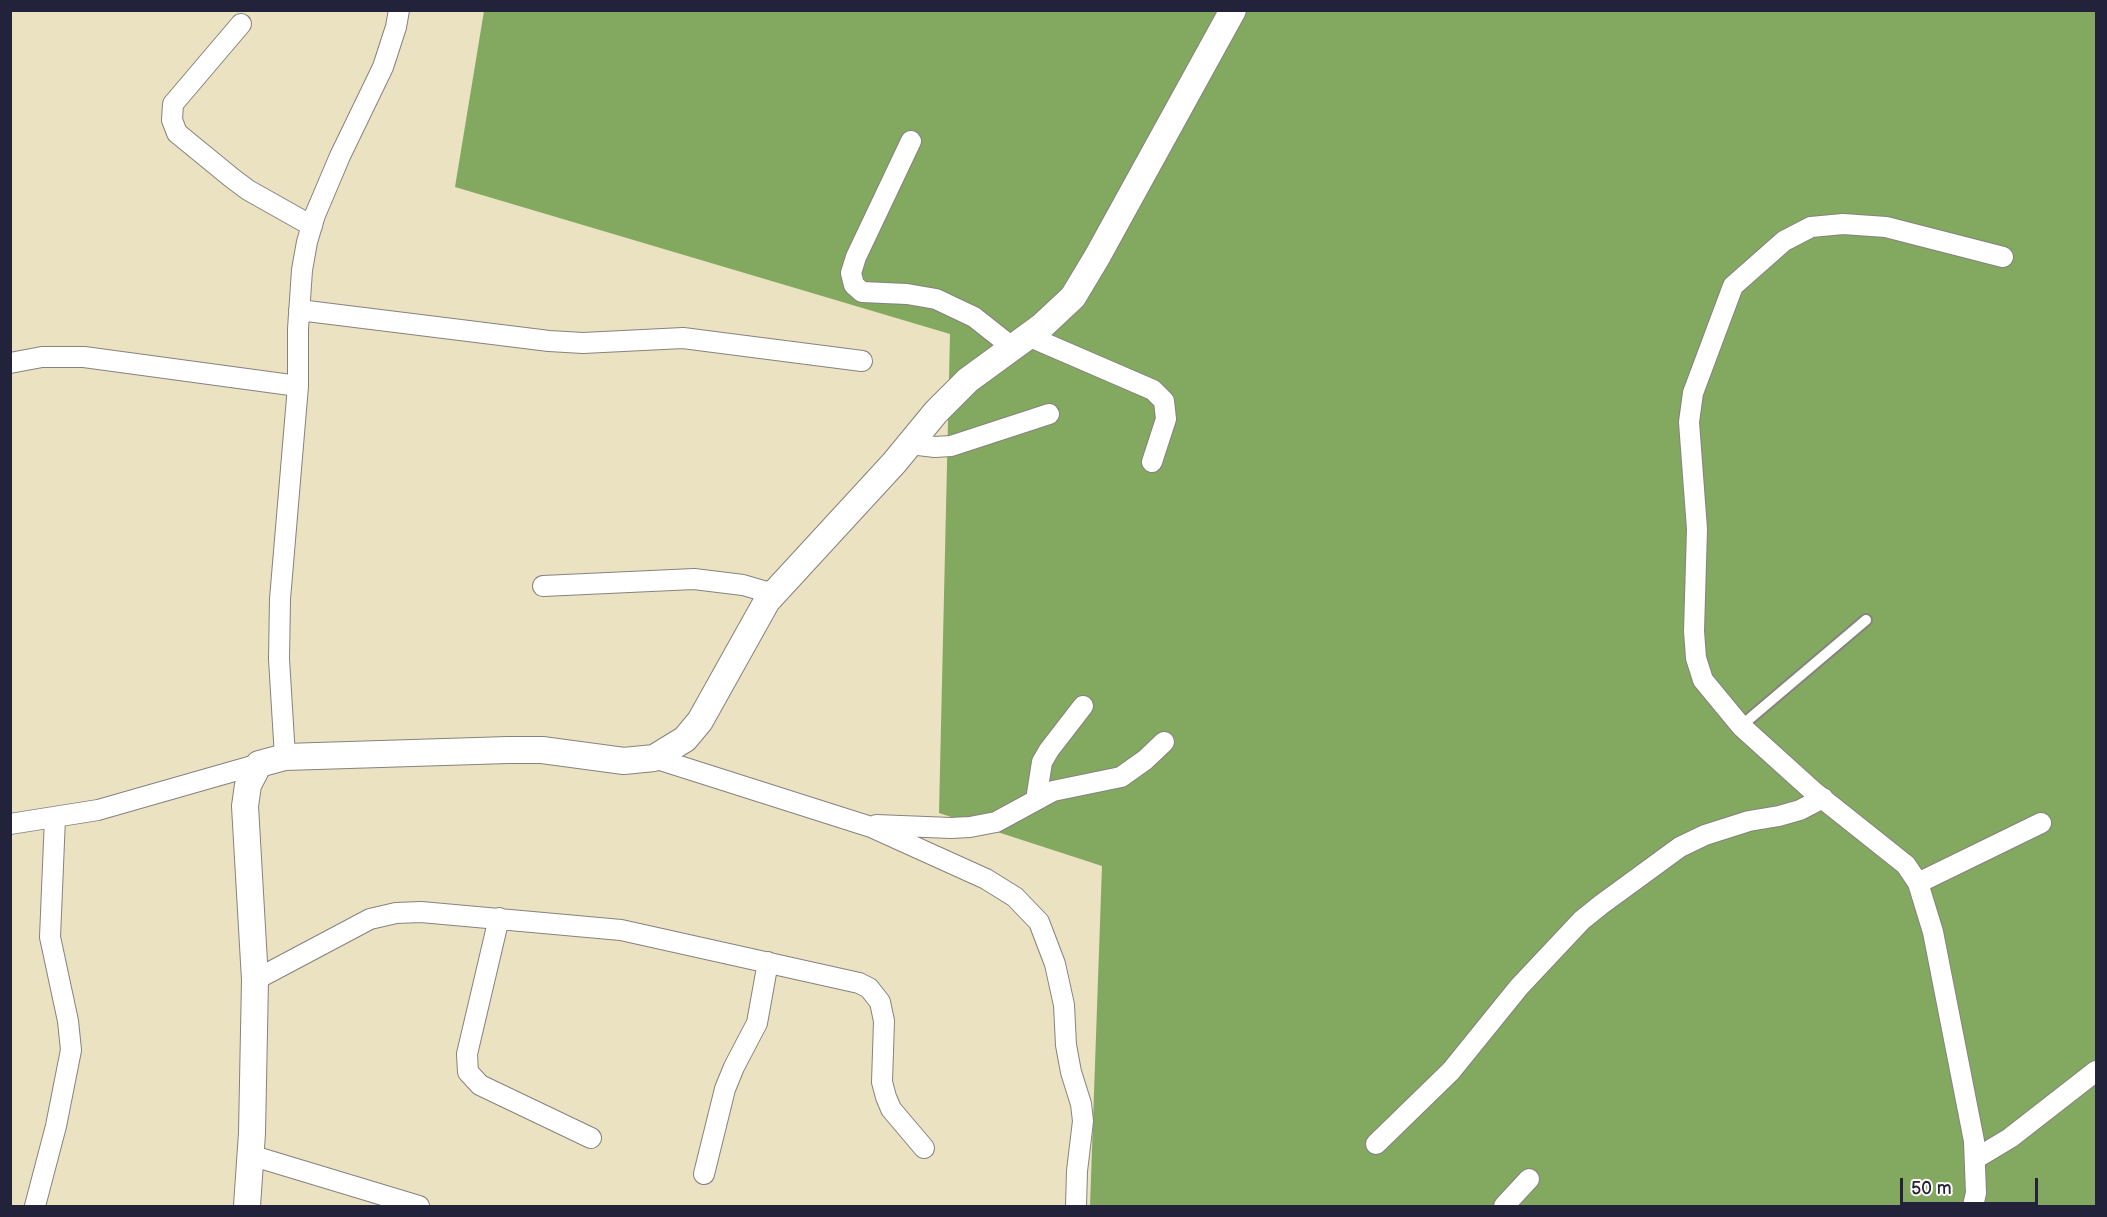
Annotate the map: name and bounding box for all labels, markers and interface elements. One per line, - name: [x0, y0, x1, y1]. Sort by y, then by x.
- scale bar: [1903, 1166, 2041, 1204]
- text: 50 m: [1911, 1178, 1952, 1199]

